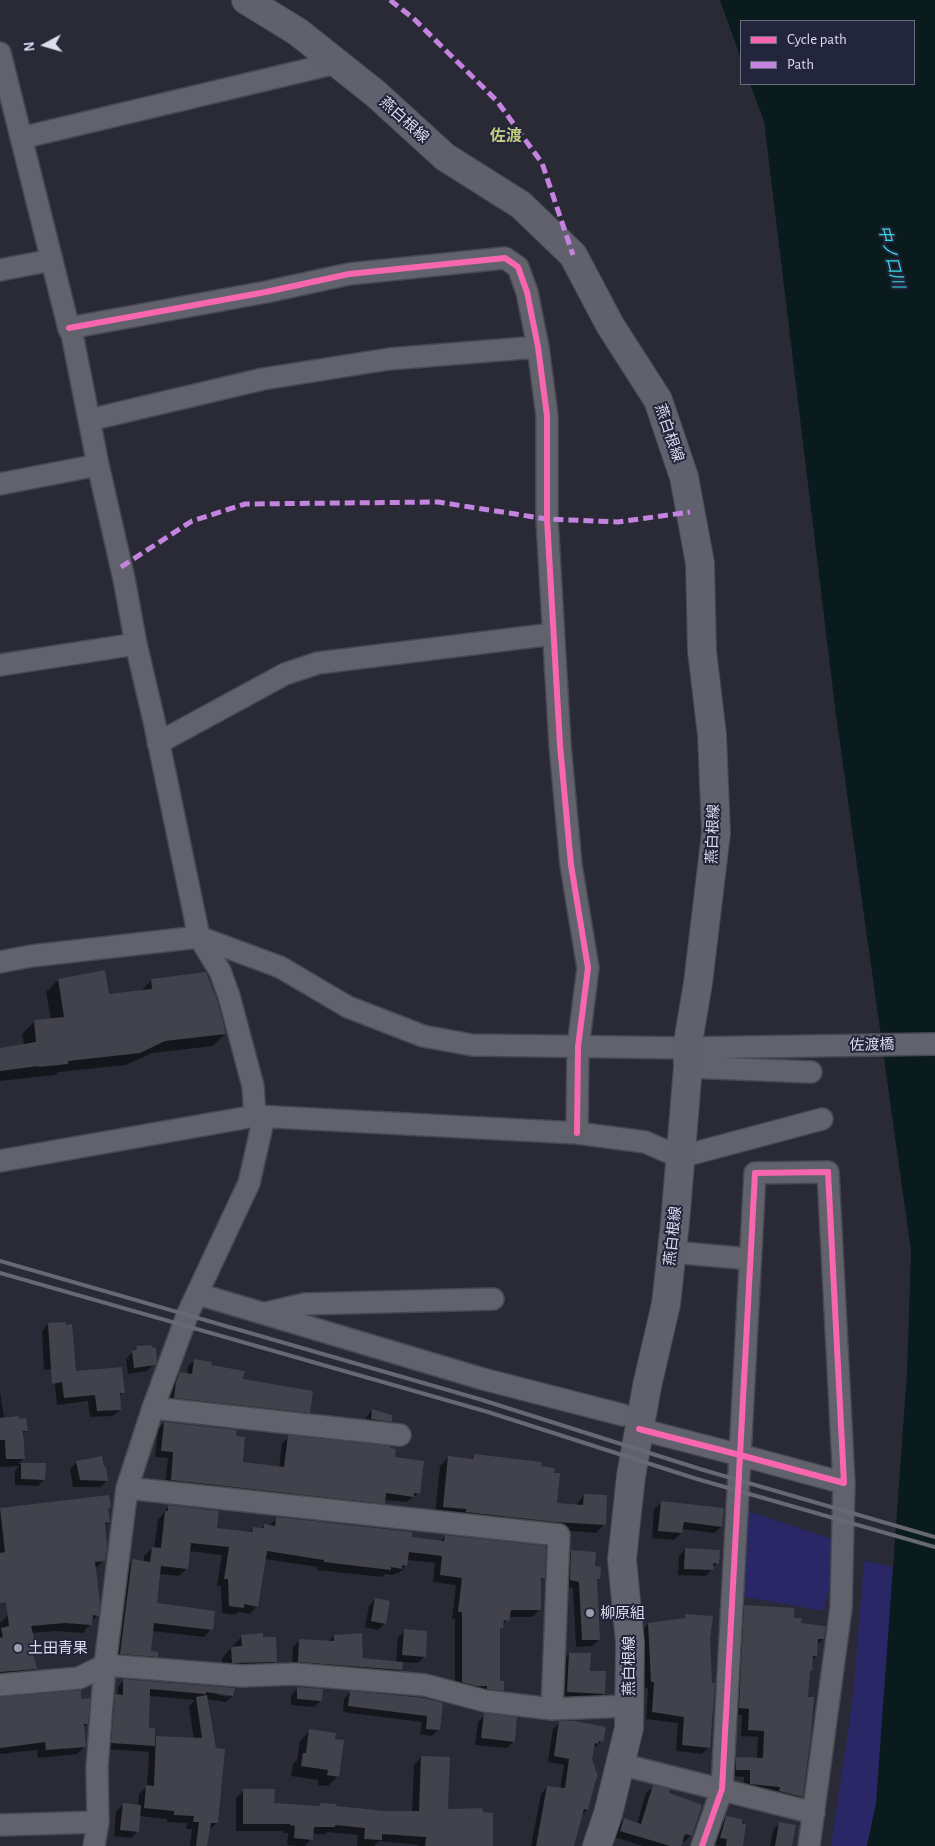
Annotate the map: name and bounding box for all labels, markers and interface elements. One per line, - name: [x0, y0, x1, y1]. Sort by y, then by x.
- north arrow: [20, 20, 70, 70]
- legend: [740, 20, 915, 85]
- text: Cycle path: [787, 32, 847, 47]
- text: N: [23, 41, 38, 52]
- text: Path: [787, 57, 814, 72]
- street label: 燕白根線: [376, 93, 432, 147]
- district label: 佐渡: [490, 126, 522, 146]
- water label: 中ノ口川: [874, 224, 908, 290]
- street label: 燕白根線: [651, 402, 687, 464]
- street label: 燕白根線: [703, 804, 723, 864]
- street label: 佐渡橋: [849, 1036, 895, 1054]
- street label: 燕白根線: [661, 1205, 685, 1267]
- place label: 柳原組: [600, 1604, 645, 1622]
- marker: 柳原組: [584, 1607, 596, 1619]
- street label: 燕白根線: [620, 1636, 638, 1696]
- place label: 土田青果: [28, 1639, 88, 1657]
- marker: 土田青果: [12, 1642, 24, 1654]

